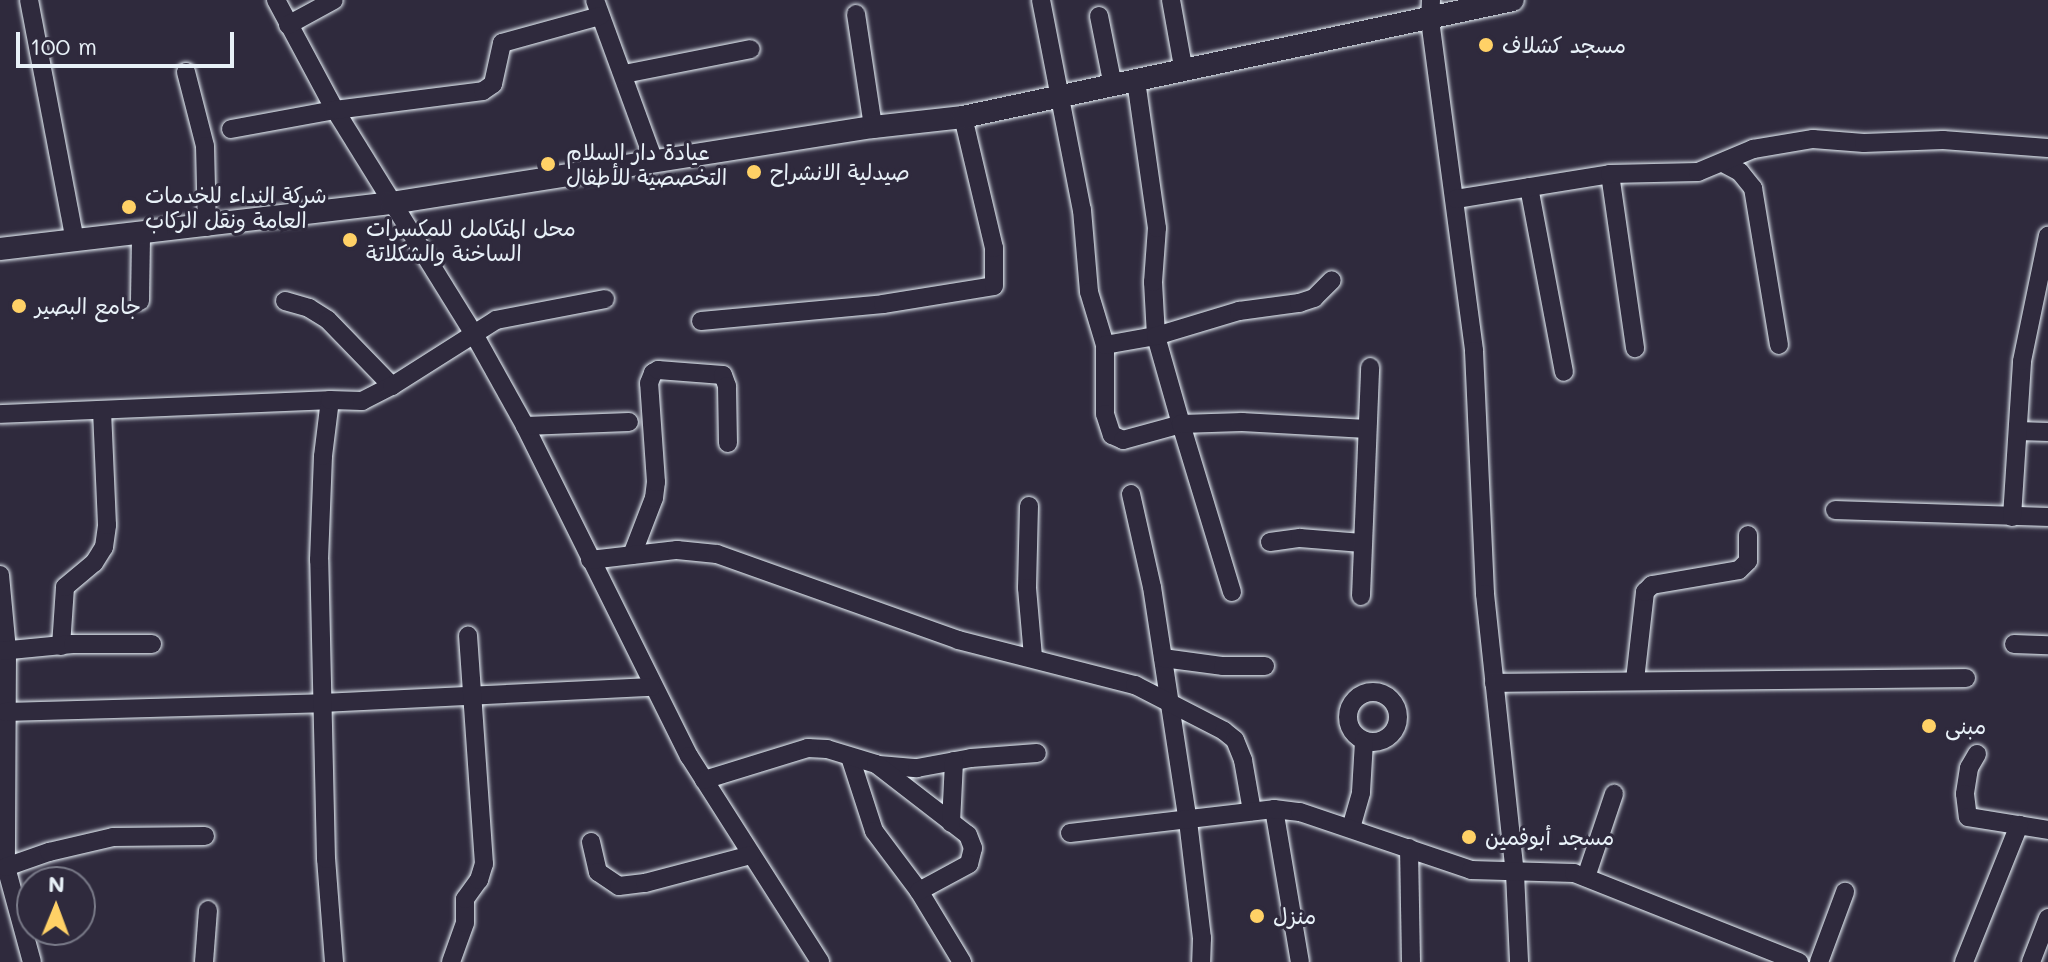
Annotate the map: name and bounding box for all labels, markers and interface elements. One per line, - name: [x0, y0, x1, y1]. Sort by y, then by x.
- scale bar: [20, 16, 238, 66]
- text: 100 m: [30, 30, 97, 61]
- place label: مسجد كشلاف: [1502, 32, 1626, 58]
- marker: مسجد كشلاف: [1477, 36, 1495, 54]
- place label: عيادة دار السلام التخصصية للأطفال: [566, 138, 727, 190]
- marker: عيادة دار السلام التخصصية للأطفال: [537, 153, 559, 175]
- place label: صيدلية الانشراح: [770, 159, 910, 185]
- marker: صيدلية الانشراح: [745, 163, 763, 181]
- place label: شركة النداء للخدمات العامة ونقل الركاب: [145, 181, 327, 232]
- marker: شركة النداء للخدمات العامة ونقل الركاب: [120, 198, 138, 216]
- place label: محل المتكامل للمكسرات الساخنة والشكلاتة: [366, 214, 576, 266]
- marker: محل المتكامل للمكسرات الساخنة والشكلاتة: [341, 231, 359, 249]
- place label: جامع البصير: [35, 293, 141, 319]
- marker: جامع البصير: [10, 297, 28, 315]
- place label: مبنى: [1945, 713, 1986, 739]
- marker: مبنى: [1920, 717, 1938, 735]
- place label: مسجد أبوفمين: [1485, 824, 1614, 850]
- marker: مسجد أبوفمين: [1460, 828, 1478, 846]
- north arrow: [16, 866, 96, 946]
- text: N: [48, 869, 65, 898]
- place label: منزل: [1273, 903, 1316, 929]
- marker: منزل: [1248, 907, 1266, 925]

